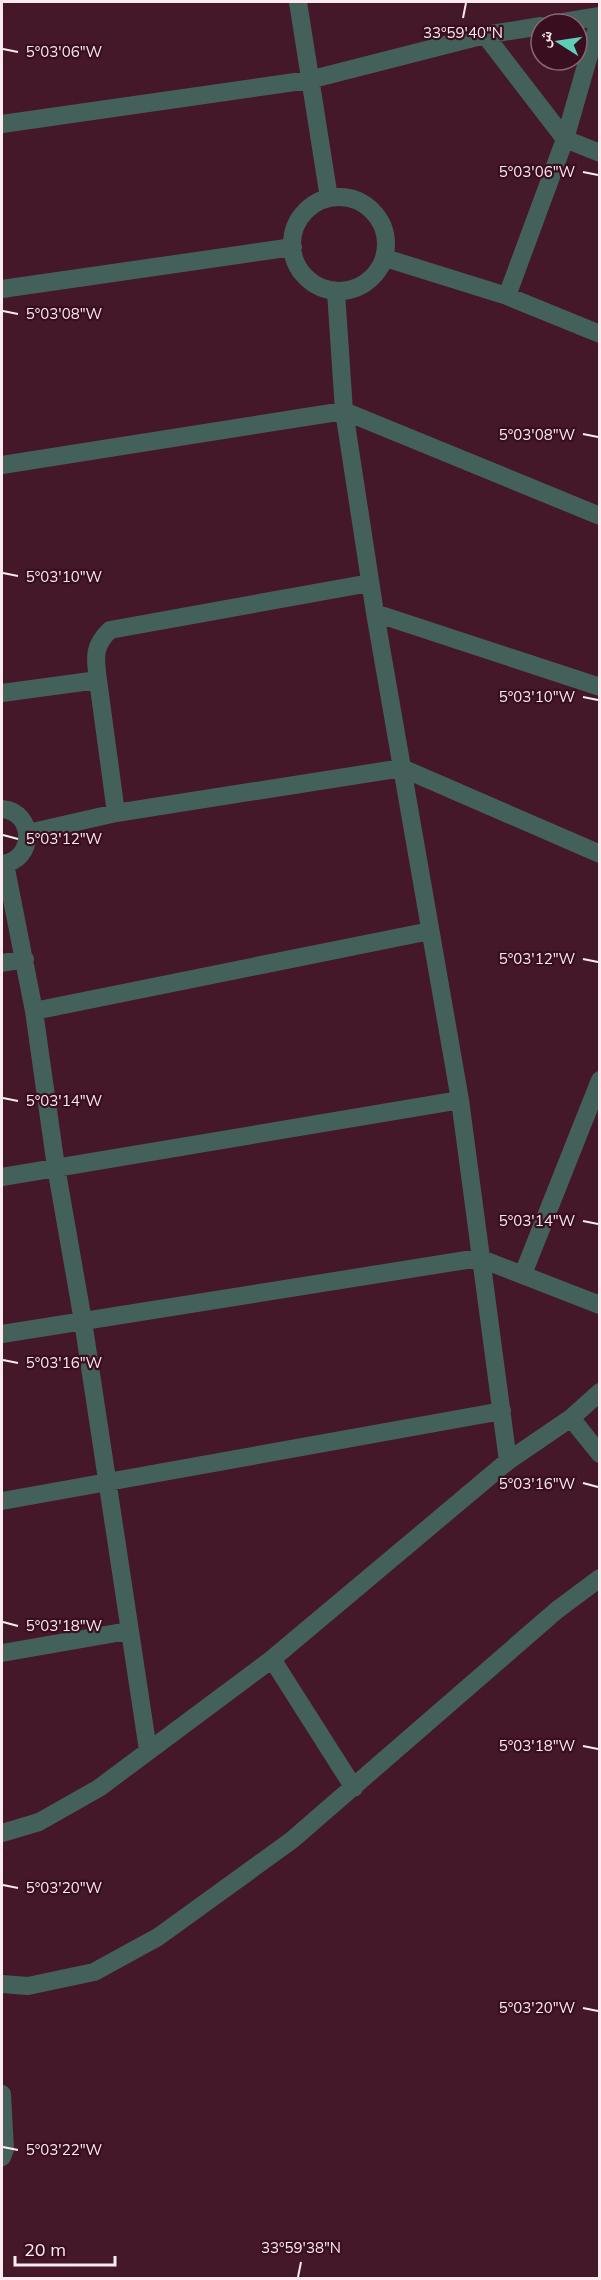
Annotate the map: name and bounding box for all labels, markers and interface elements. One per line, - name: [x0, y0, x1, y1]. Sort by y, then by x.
- north arrow: [529, 12, 589, 72]
- text: 33°59'40"N: [423, 23, 503, 42]
- text: ش: [533, 28, 556, 49]
- text: 5°03'06"W: [26, 42, 103, 61]
- text: 5°03'06"W: [499, 162, 576, 181]
- text: 5°03'08"W: [26, 304, 103, 323]
- text: 5°03'08"W: [499, 425, 576, 444]
- text: 5°03'10"W: [26, 567, 103, 586]
- text: 5°03'10"W: [499, 687, 576, 706]
- text: 5°03'12"W: [26, 829, 103, 848]
- text: 5°03'12"W: [499, 949, 576, 968]
- text: 5°03'14"W: [26, 1091, 103, 1110]
- text: 5°03'14"W: [499, 1211, 576, 1230]
- text: 5°03'16"W: [26, 1353, 103, 1372]
- text: 5°03'16"W: [499, 1474, 576, 1493]
- text: 5°03'18"W: [26, 1616, 103, 1635]
- text: 5°03'18"W: [499, 1736, 576, 1755]
- text: 5°03'20"W: [26, 1878, 103, 1897]
- text: 5°03'20"W: [499, 1998, 576, 2017]
- text: 5°03'22"W: [26, 2140, 103, 2159]
- scale bar: [15, 2229, 116, 2267]
- text: 20 m: [24, 2238, 66, 2261]
- text: 33°59'38"N: [261, 2238, 341, 2257]

